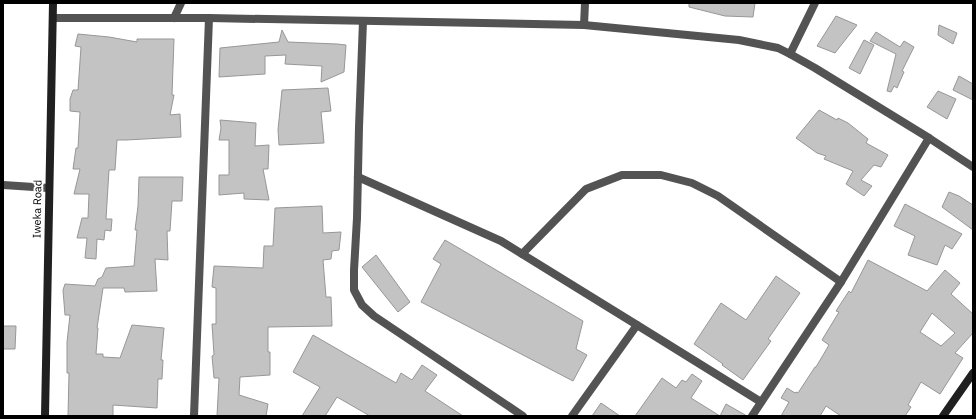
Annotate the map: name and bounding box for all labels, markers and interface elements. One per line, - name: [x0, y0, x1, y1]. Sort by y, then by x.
- street label: Iweka Road: [29, 180, 45, 238]

